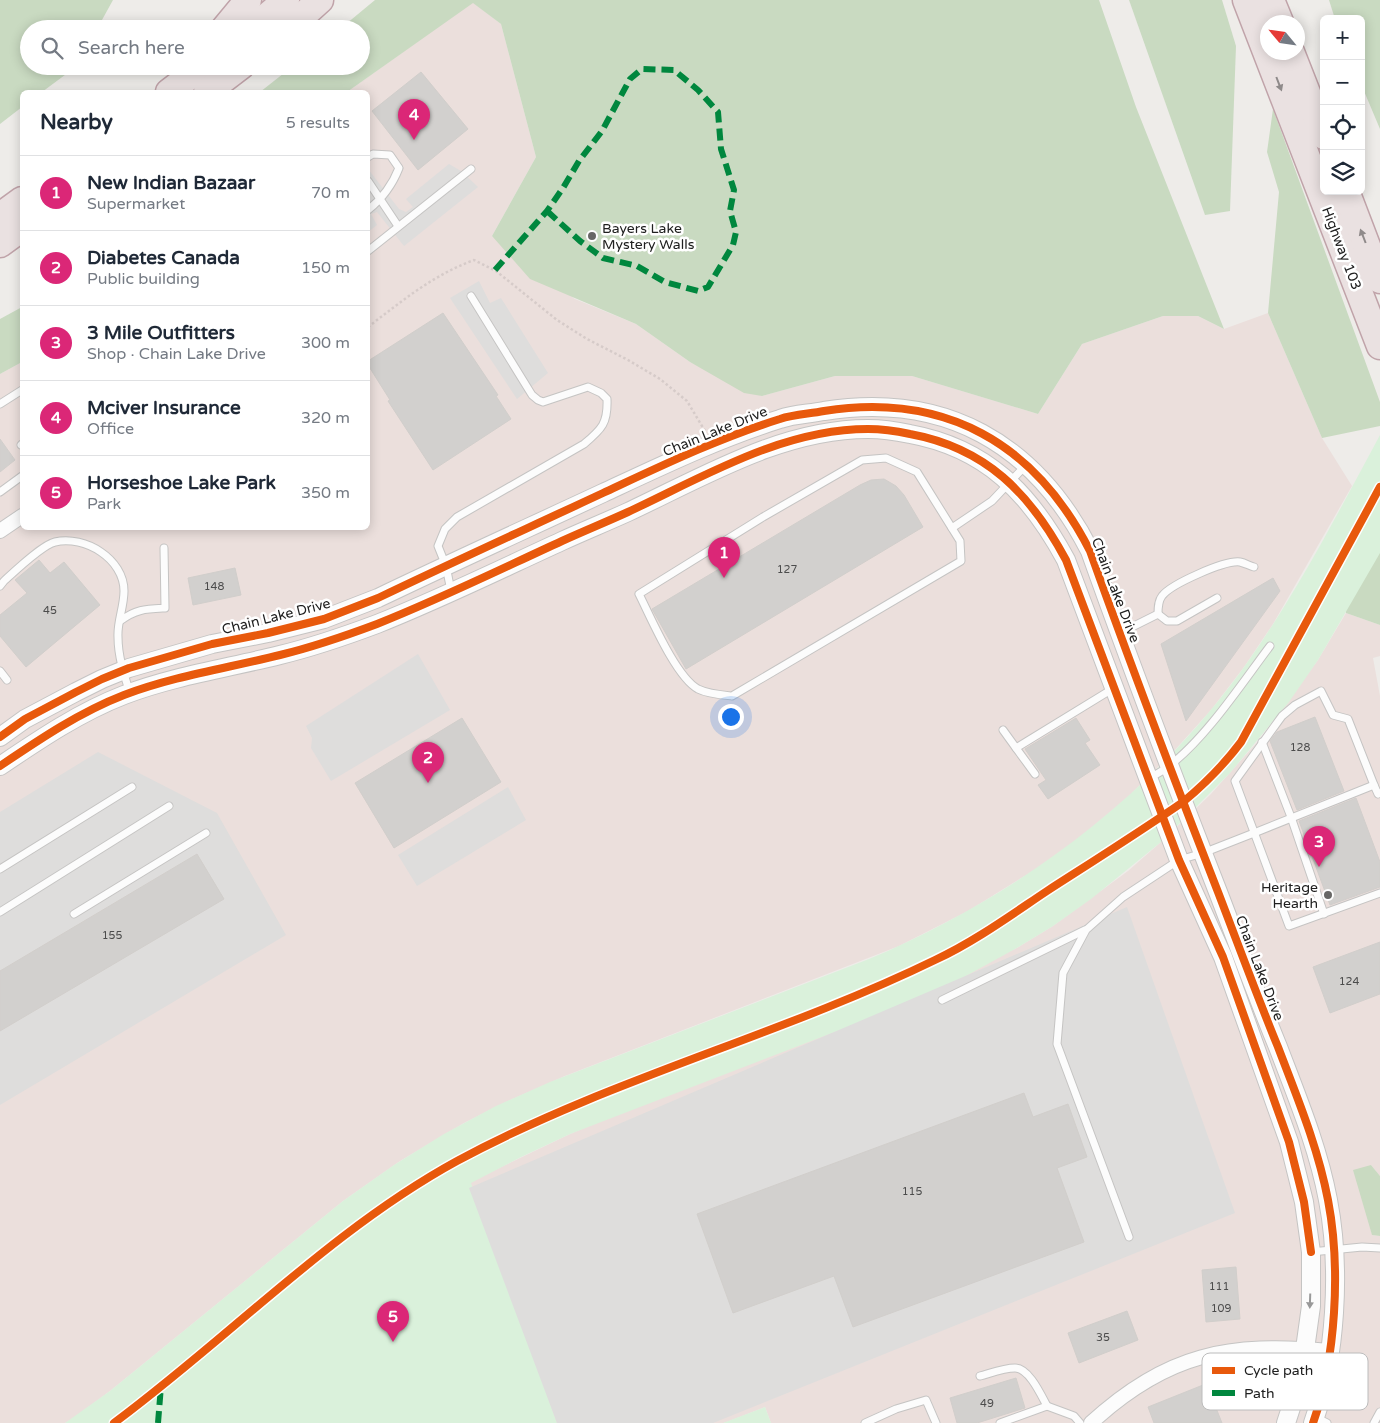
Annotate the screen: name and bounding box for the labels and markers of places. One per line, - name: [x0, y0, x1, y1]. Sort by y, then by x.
- pin: 4: [398, 99, 430, 140]
- place label: Bayers Lake Mystery Walls: [602, 220, 695, 253]
- marker: Bayers Lake Mystery Walls: [586, 230, 598, 242]
- pin: 1: [708, 537, 740, 578]
- pin: 2: [412, 742, 444, 783]
- pin: 3: [1303, 826, 1335, 867]
- place label: Heritage Hearth: [1261, 879, 1318, 912]
- marker: Heritage Hearth: [1322, 889, 1334, 901]
- pin: 5: [377, 1301, 409, 1342]

